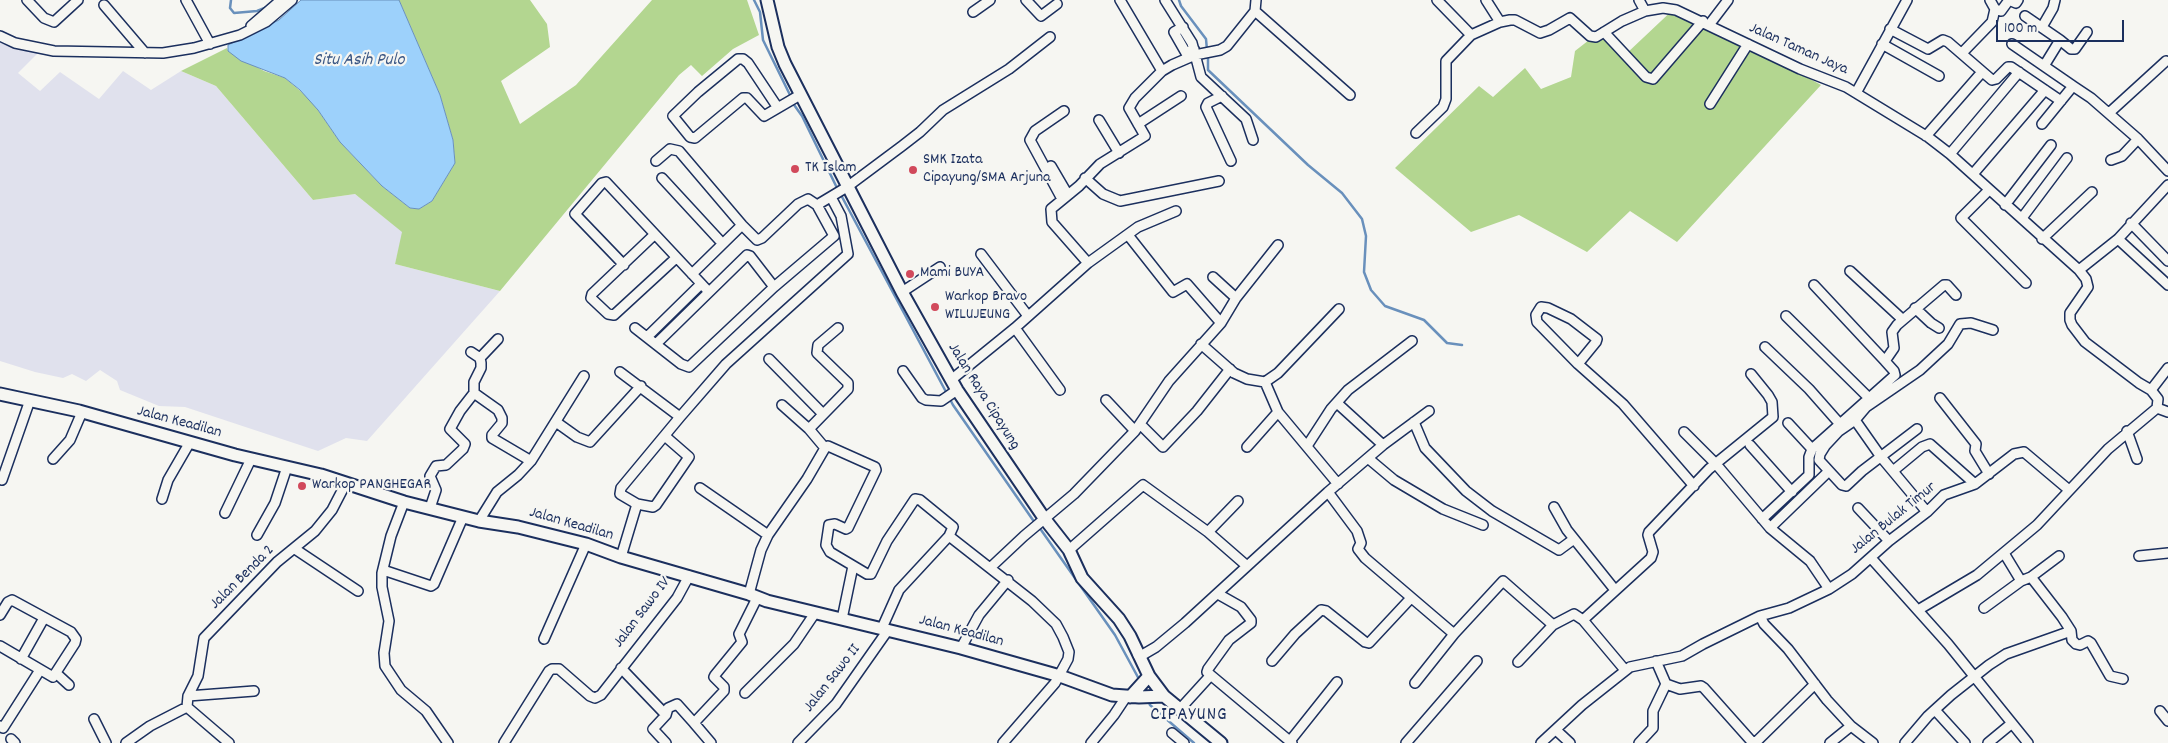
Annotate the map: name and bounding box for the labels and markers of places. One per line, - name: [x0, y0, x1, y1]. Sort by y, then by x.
- place label: SMK Izata Cipayung/SMA Arjuna: [923, 151, 1051, 189]
- place label: TK Islam: [805, 159, 856, 179]
- marker: TK Islam: [789, 163, 801, 175]
- marker: SMK Izata Cipayung/SMA Arjuna: [907, 164, 919, 176]
- place label: Mami BUYA: [920, 264, 984, 284]
- marker: Mami BUYA: [904, 268, 916, 280]
- place label: Warkop Bravo WILUJEUNG: [945, 288, 1027, 326]
- marker: Warkop Bravo WILUJEUNG: [929, 301, 941, 313]
- place label: Warkop PANGHEGAR: [312, 476, 431, 496]
- marker: Warkop PANGHEGAR: [296, 480, 308, 492]

